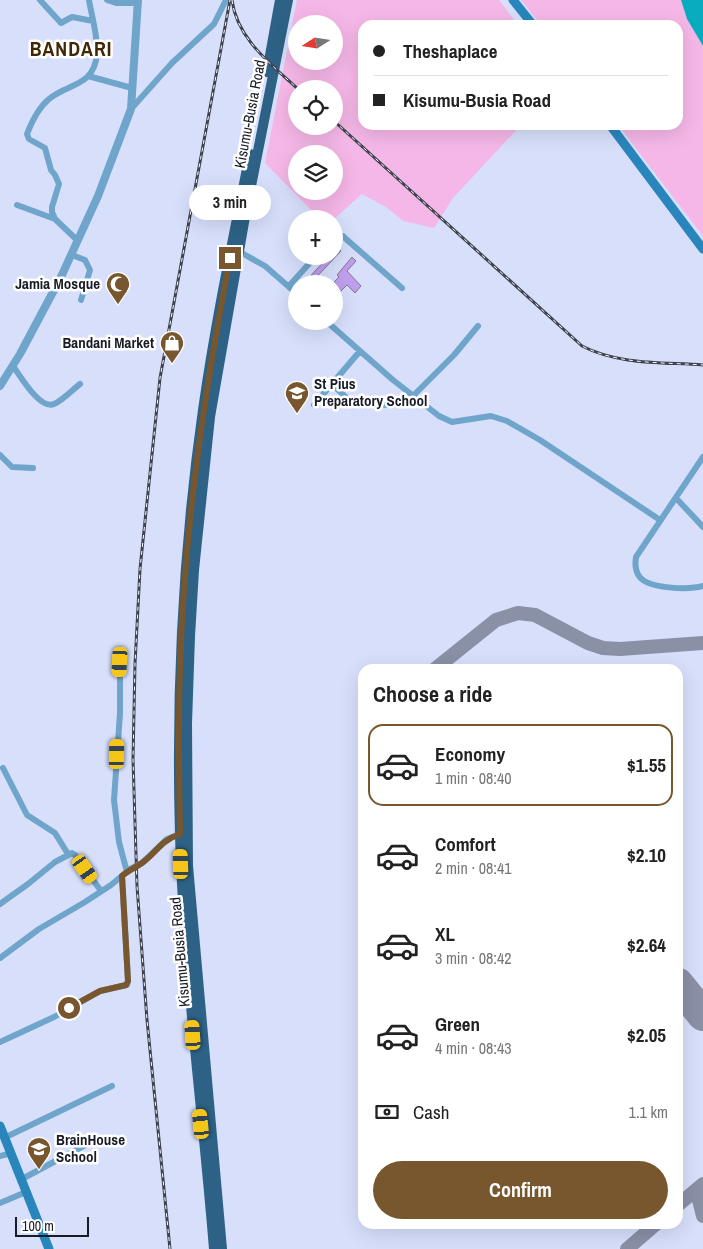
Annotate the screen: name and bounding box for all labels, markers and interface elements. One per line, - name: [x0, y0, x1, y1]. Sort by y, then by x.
- north arrow: [288, 15, 342, 70]
- map controls: [288, 15, 343, 330]
- district label: BANDARI: [30, 35, 112, 62]
- text: Theshaplace: [403, 38, 497, 64]
- street label: Kisumu-Busia Road: [229, 58, 270, 170]
- button: locate: [288, 80, 343, 135]
- text: Kisumu-Busia Road: [403, 87, 551, 113]
- button: layers: [288, 145, 343, 200]
- callout: 3 min: [189, 186, 271, 220]
- text: 3 min: [213, 191, 247, 213]
- button: +: [288, 210, 343, 265]
- route end: [219, 247, 241, 269]
- mosque icon: Jamia Mosque: [105, 271, 131, 305]
- place label: Jamia Mosque: [15, 273, 100, 294]
- button: −: [288, 275, 343, 330]
- shop icon: Bandani Market: [159, 330, 185, 364]
- place label: Bandani Market: [62, 332, 154, 353]
- place label: St Pius Preparatory School: [314, 373, 427, 411]
- school or university icon: St Pius Preparatory School: [284, 380, 310, 414]
- car: [111, 647, 128, 677]
- text: Choose a ride: [373, 679, 492, 709]
- car: [109, 739, 124, 769]
- text: Economy: [435, 741, 505, 767]
- icon: car: [375, 743, 420, 788]
- text: $1.55: [627, 752, 666, 778]
- text: 1 min · 08:40: [435, 767, 512, 789]
- text: Comfort: [435, 831, 496, 857]
- icon: car: [375, 833, 420, 878]
- text: $2.10: [627, 842, 666, 868]
- car: [172, 849, 189, 879]
- car: [70, 852, 99, 886]
- text: 2 min · 08:41: [435, 857, 512, 879]
- street label: Kisumu-Busia Road: [164, 896, 195, 1008]
- text: XL: [435, 921, 455, 947]
- icon: car: [375, 923, 420, 968]
- text: $2.64: [627, 932, 666, 958]
- text: 3 min · 08:42: [435, 947, 512, 969]
- route start: [58, 997, 80, 1019]
- text: Green: [435, 1011, 480, 1037]
- icon: car: [375, 1013, 420, 1058]
- car: [184, 1020, 201, 1050]
- text: $2.05: [627, 1022, 666, 1048]
- text: 4 min · 08:43: [435, 1037, 512, 1059]
- icon: cash: [373, 1098, 401, 1126]
- text: Cash: [413, 1099, 449, 1125]
- text: 1.1 km: [629, 1101, 668, 1123]
- car: [191, 1108, 210, 1140]
- place label: BrainHouse School: [56, 1129, 125, 1167]
- school or university icon: BrainHouse School: [26, 1136, 52, 1170]
- button: Confirm: [373, 1161, 668, 1219]
- scale bar: [15, 1214, 89, 1237]
- text: 100 m: [22, 1217, 54, 1235]

